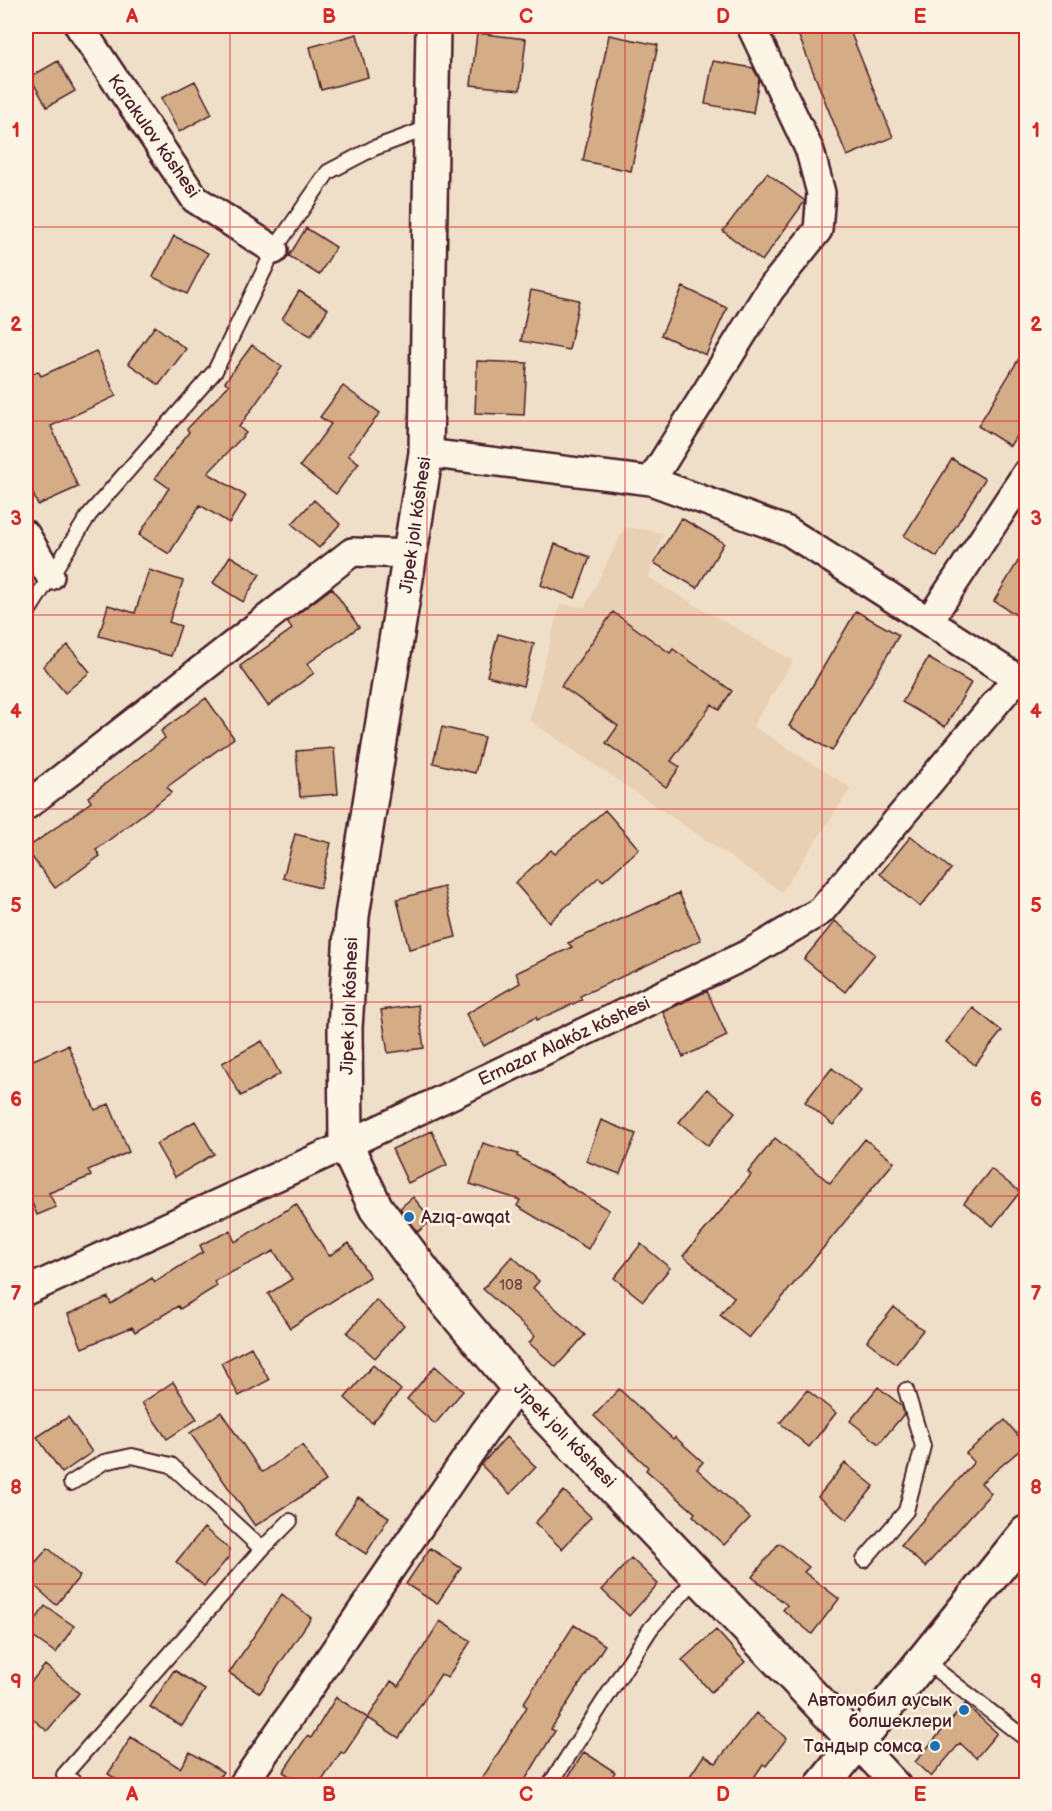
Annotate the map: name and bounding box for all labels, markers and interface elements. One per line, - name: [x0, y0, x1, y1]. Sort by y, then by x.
- text: A: [125, 5, 139, 29]
- text: B: [322, 5, 336, 29]
- text: C: [519, 5, 533, 29]
- text: D: [716, 5, 730, 29]
- text: E: [914, 5, 927, 29]
- street label: Karakulov kóshesi: [103, 71, 204, 202]
- text: 1: [12, 119, 20, 143]
- text: 1: [1032, 119, 1040, 143]
- text: 2: [10, 313, 22, 337]
- text: 2: [1030, 313, 1042, 337]
- street label: Jipek jolı kóshesi: [396, 455, 435, 595]
- text: 3: [10, 507, 22, 531]
- text: 3: [1030, 507, 1042, 531]
- text: 4: [10, 700, 22, 724]
- text: 4: [1030, 700, 1042, 724]
- text: 5: [10, 894, 22, 918]
- text: 5: [1030, 894, 1042, 918]
- street label: Jipek jolı kóshesi: [337, 937, 362, 1075]
- street label: Ernazar Alakóz kóshesi: [475, 992, 654, 1091]
- text: 6: [10, 1088, 22, 1112]
- text: 6: [1030, 1088, 1042, 1112]
- place label: Azıq-awqat: [421, 1207, 511, 1228]
- marker: Azıq-awqat: [402, 1210, 416, 1224]
- house number: 108: [499, 1276, 523, 1295]
- text: 7: [10, 1282, 22, 1306]
- text: 7: [1030, 1282, 1042, 1306]
- street label: Jipek jolı kóshesi: [509, 1378, 620, 1492]
- text: 8: [10, 1476, 22, 1500]
- text: 8: [1030, 1476, 1042, 1500]
- text: 9: [10, 1670, 22, 1694]
- text: 9: [1030, 1670, 1042, 1694]
- place label: Автомобил аусык болшеклери: [807, 1690, 952, 1732]
- marker: Автомобил аусык болшеклери: [957, 1703, 971, 1717]
- place label: Тандыр сомса: [803, 1736, 923, 1757]
- marker: Тандыр сомса: [928, 1739, 942, 1753]
- text: A: [125, 1783, 139, 1807]
- text: B: [322, 1783, 336, 1807]
- text: C: [519, 1783, 533, 1807]
- text: D: [716, 1783, 730, 1807]
- text: E: [914, 1783, 927, 1807]

